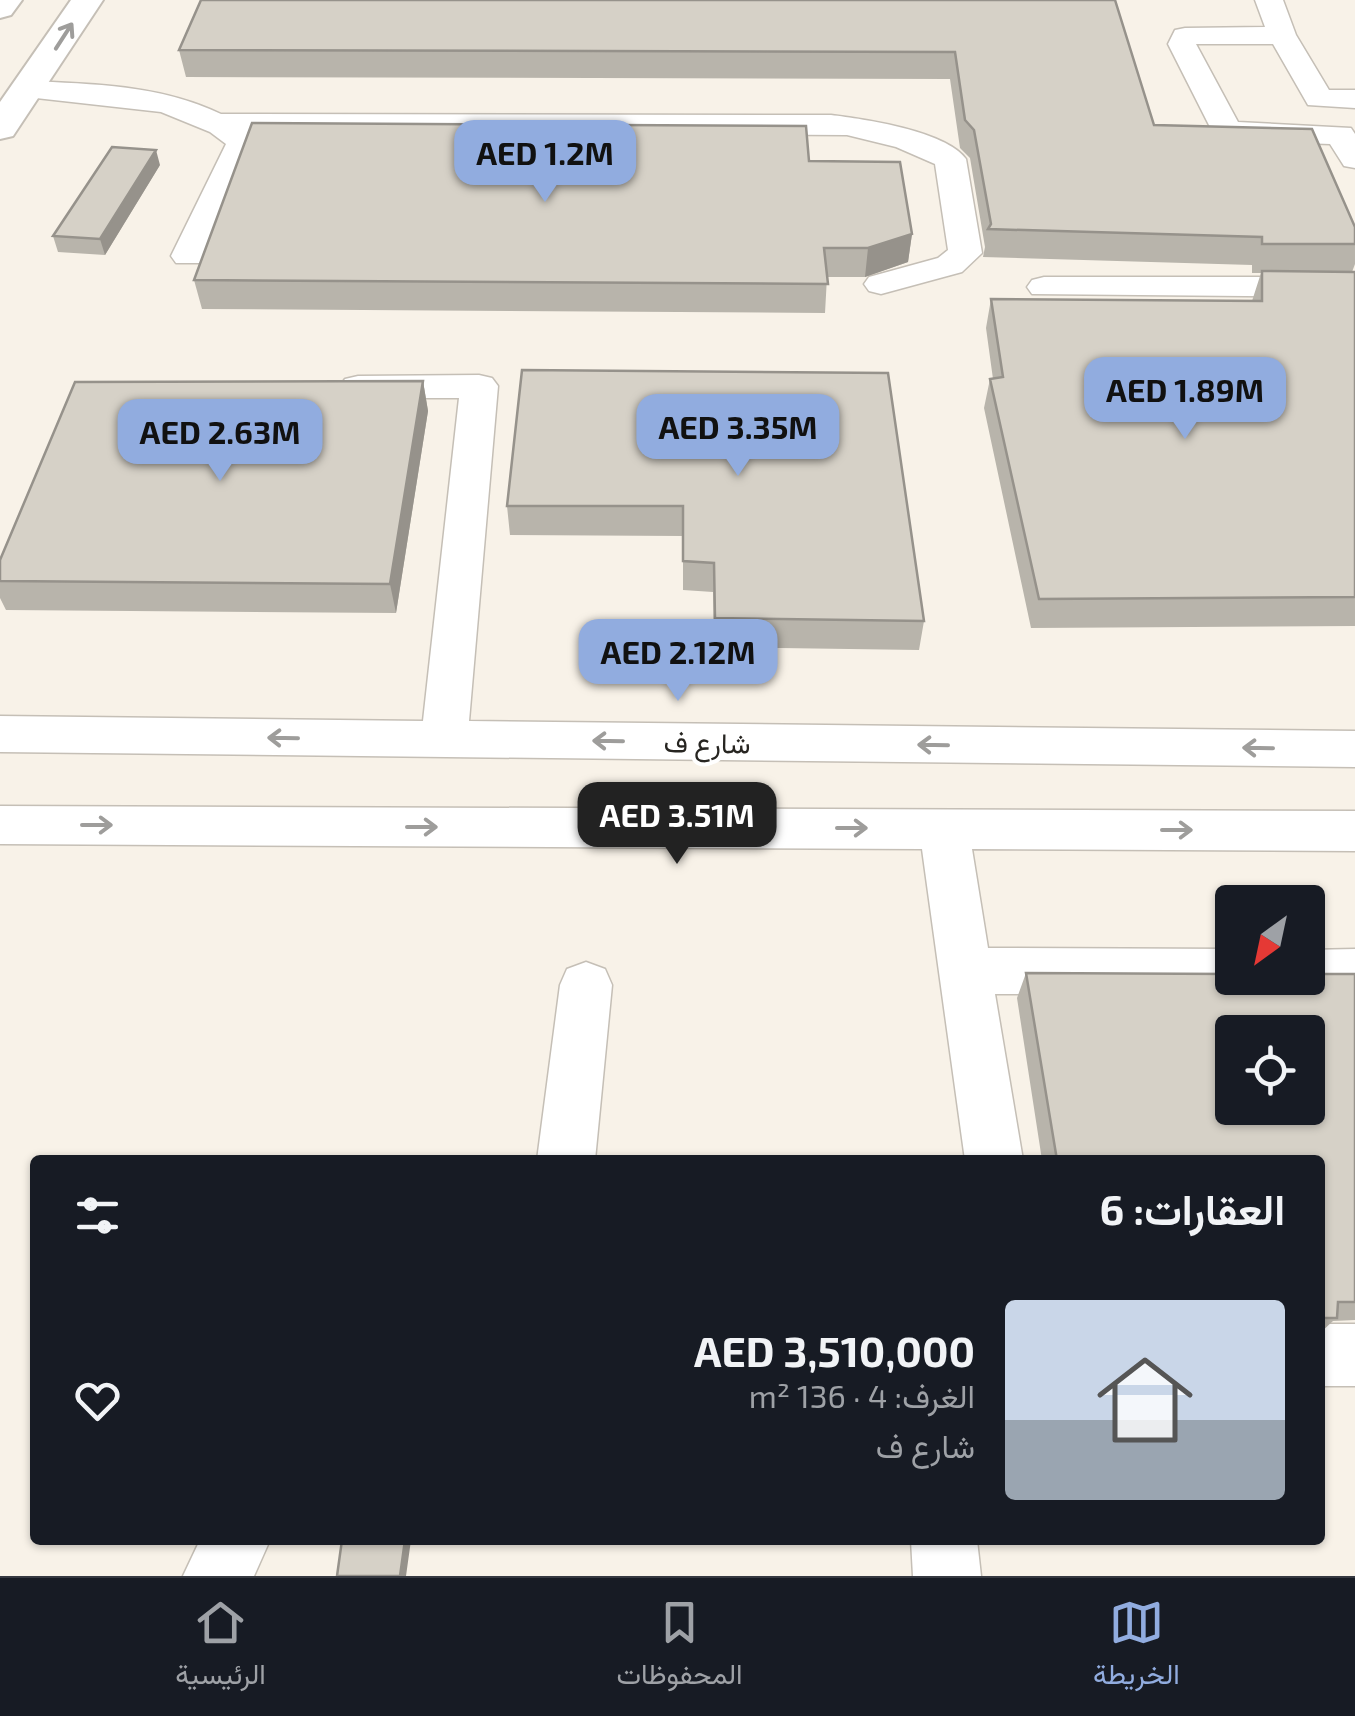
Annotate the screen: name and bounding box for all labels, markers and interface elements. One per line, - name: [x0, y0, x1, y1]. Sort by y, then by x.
- one-way arrow: [54, 22, 75, 50]
- pin: AED 1.2M: [442, 120, 648, 205]
- text: AED 1.2M: [476, 133, 614, 171]
- pin: AED 1.89M: [1071, 357, 1299, 442]
- text: AED 1.89M: [1106, 370, 1264, 408]
- pin: AED 3.35M: [624, 394, 852, 479]
- pin: AED 2.63M: [106, 399, 334, 484]
- text: AED 3.35M: [658, 407, 818, 445]
- text: AED 2.63M: [140, 412, 300, 450]
- pin: AED 2.12M: [564, 619, 792, 704]
- text: AED 2.12M: [601, 632, 755, 670]
- street label: شارع ف: [663, 724, 751, 763]
- one-way arrow: [267, 728, 299, 747]
- one-way arrow: [592, 732, 624, 750]
- one-way arrow: [917, 736, 950, 754]
- one-way arrow: [1242, 738, 1274, 758]
- pin: AED 3.51M: [563, 782, 791, 867]
- text: AED 3.51M: [600, 795, 754, 833]
- one-way arrow: [80, 816, 113, 834]
- one-way arrow: [406, 818, 438, 836]
- one-way arrow: [836, 819, 868, 838]
- one-way arrow: [1160, 820, 1193, 840]
- north arrow: [1215, 885, 1325, 995]
- map controls: [1215, 885, 1325, 1125]
- button: locate: [1215, 1015, 1325, 1125]
- text: العقارات: 6: [1100, 1183, 1285, 1233]
- icon: filters: [70, 1188, 125, 1243]
- text: AED 3,510,000: [694, 1325, 975, 1375]
- icon: home: [1085, 1340, 1205, 1460]
- icon: heart: [70, 1373, 125, 1428]
- text: الغرف: 4 · 136 m²: [749, 1376, 975, 1414]
- text: شارع ف: [876, 1426, 975, 1464]
- tab: الرئيسية: [175, 1595, 266, 1699]
- tab: المحفوظات: [616, 1595, 743, 1699]
- tab: الخريطة: [1093, 1595, 1180, 1699]

